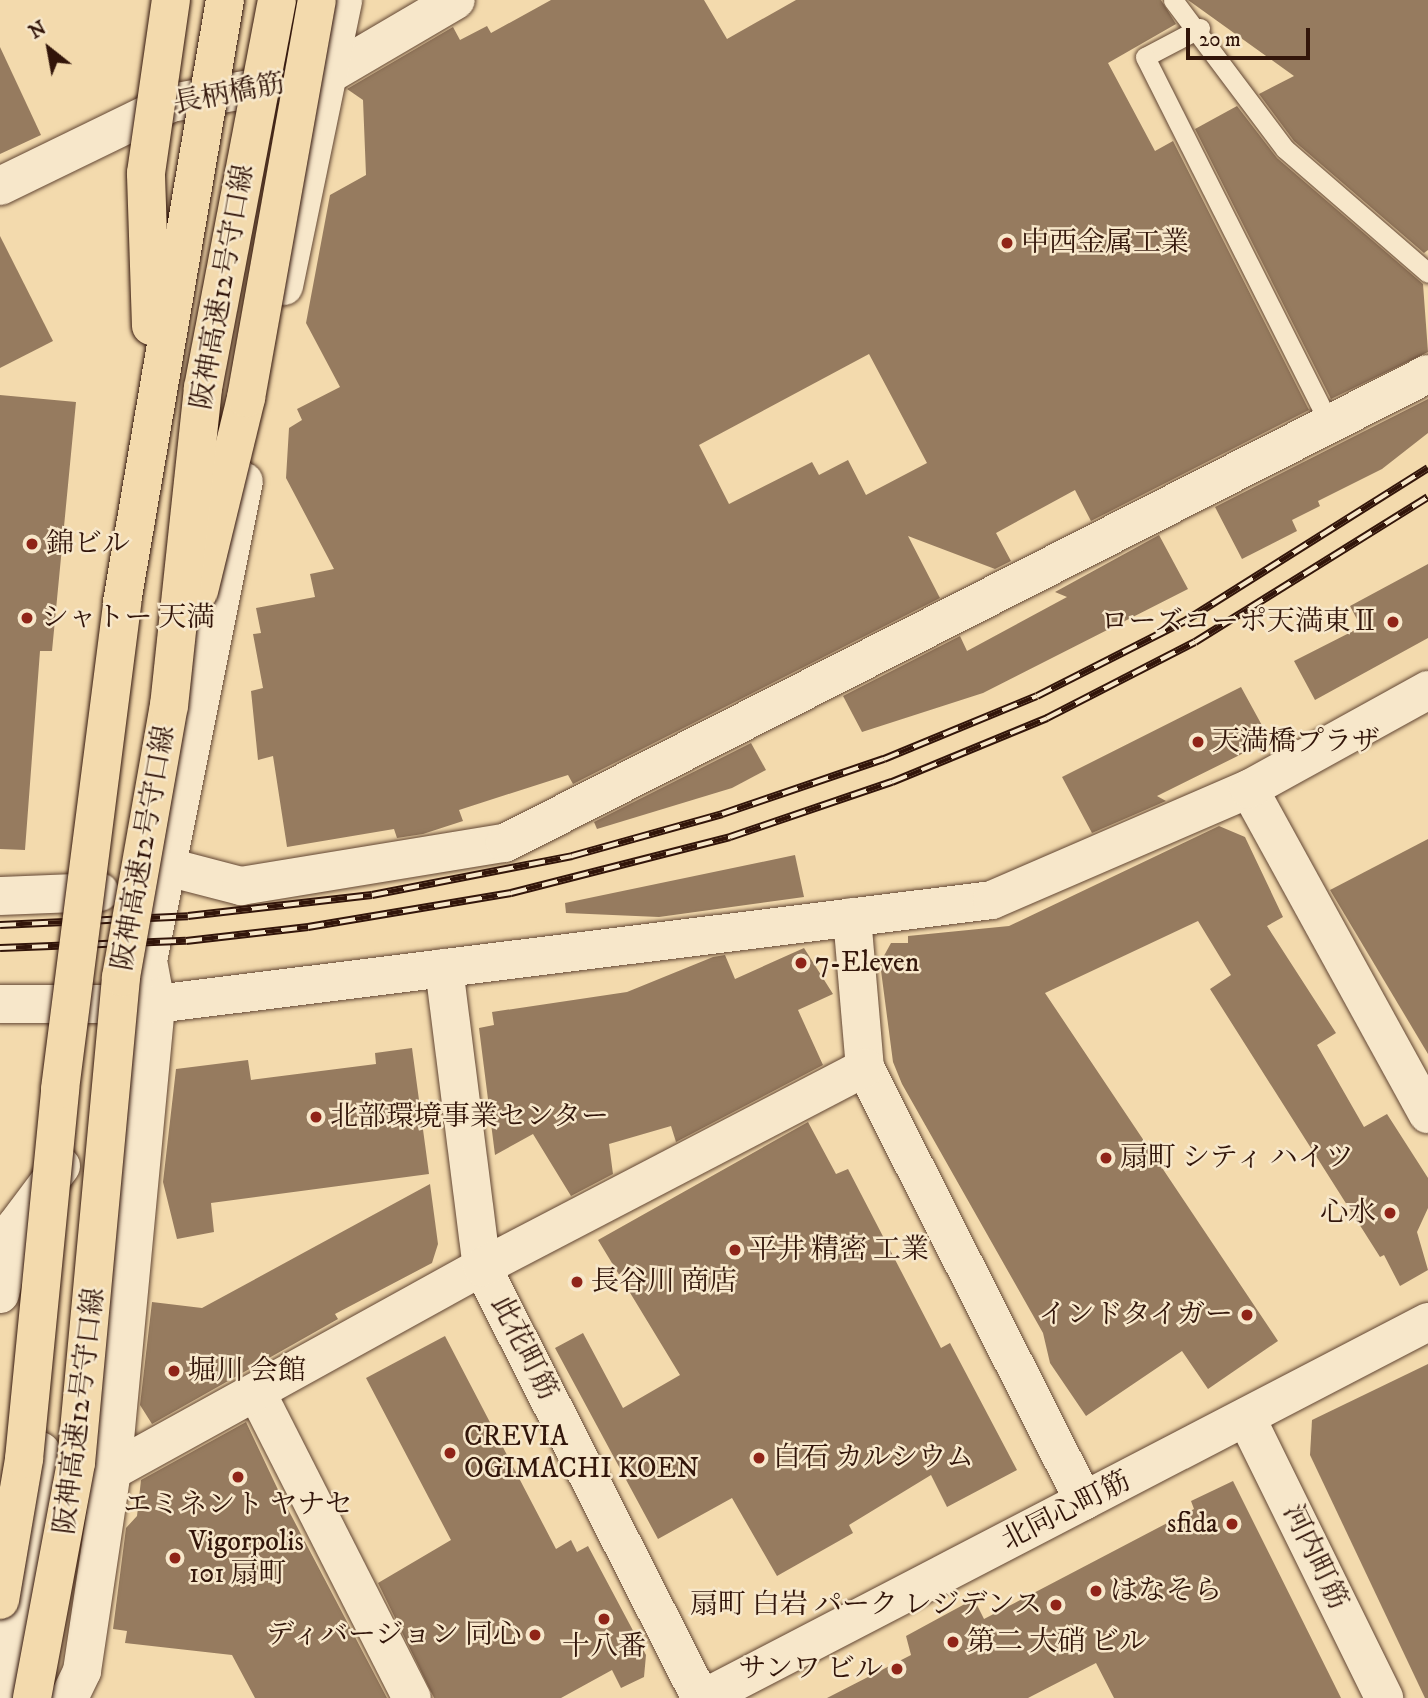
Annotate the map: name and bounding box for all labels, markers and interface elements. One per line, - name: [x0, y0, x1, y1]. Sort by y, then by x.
- north arrow: [14, 14, 84, 84]
- scale bar: [1190, 14, 1314, 58]
- text: N: [25, 17, 51, 44]
- text: 20 m: [1199, 27, 1241, 53]
- street label: 長柄橋筋: [171, 67, 287, 121]
- street label: 阪神高速12号守口線: [185, 162, 261, 412]
- place label: 中西金属工業: [1021, 226, 1189, 260]
- marker: 中西金属工業: [999, 235, 1015, 251]
- place label: 錦ビル: [46, 527, 130, 561]
- marker: 錦ビル: [24, 536, 40, 552]
- place label: シャトー 天満: [41, 601, 215, 635]
- place label: ローズコーポ天満東Ⅱ: [1099, 605, 1379, 639]
- marker: シャトー 天満: [19, 610, 35, 626]
- marker: ローズコーポ天満東Ⅱ: [1385, 614, 1401, 630]
- street label: 阪神高速12号守口線: [106, 723, 182, 973]
- place label: 天満橋プラザ: [1212, 725, 1380, 759]
- marker: 天満橋プラザ: [1190, 734, 1206, 750]
- place label: 7-Eleven: [815, 946, 919, 980]
- marker: 7-Eleven: [793, 955, 809, 971]
- place label: 北部環境事業センター: [330, 1100, 610, 1134]
- marker: 北部環境事業センター: [308, 1109, 324, 1125]
- place label: 扇町 シティ ハイツ: [1120, 1141, 1356, 1175]
- marker: 扇町 シティ ハイツ: [1098, 1150, 1114, 1166]
- place label: 心水: [1320, 1196, 1376, 1230]
- marker: 心水: [1382, 1205, 1398, 1221]
- place label: 平井 精密 工業: [749, 1233, 929, 1267]
- marker: 平井 精密 工業: [727, 1242, 743, 1258]
- place label: 長谷川 商店: [591, 1265, 737, 1299]
- marker: 長谷川 商店: [569, 1274, 585, 1290]
- street label: 阪神高速12号守口線: [48, 1286, 112, 1536]
- street label: 此花町筋: [484, 1290, 564, 1406]
- place label: インドタイガー: [1037, 1298, 1233, 1332]
- marker: インドタイガー: [1239, 1307, 1255, 1323]
- place label: 堀川 会館: [188, 1354, 306, 1388]
- marker: 堀川 会館: [166, 1363, 182, 1379]
- place label: CREVIA OGIMACHI KOEN: [464, 1420, 699, 1486]
- place label: 白石 カルシウム: [773, 1441, 975, 1475]
- marker: CREVIA OGIMACHI KOEN: [442, 1445, 458, 1461]
- marker: 白石 カルシウム: [751, 1450, 767, 1466]
- street label: 北同心町筋: [996, 1464, 1136, 1558]
- marker: エミネント ヤナセ: [230, 1469, 246, 1485]
- place label: エミネント ヤナセ: [123, 1488, 353, 1522]
- street label: 河内町筋: [1275, 1499, 1355, 1615]
- place label: sfida: [1167, 1507, 1218, 1541]
- marker: sfida: [1224, 1516, 1240, 1532]
- place label: Vigorpolis 101 扇町: [189, 1525, 304, 1591]
- marker: Vigorpolis 101 扇町: [167, 1550, 183, 1566]
- place label: はなそら: [1110, 1574, 1222, 1608]
- marker: はなそら: [1088, 1583, 1104, 1599]
- place label: 扇町 白岩 パーク レジデンス: [688, 1588, 1042, 1622]
- marker: 扇町 白岩 パーク レジデンス: [1048, 1597, 1064, 1613]
- marker: 十八番: [596, 1611, 612, 1627]
- place label: ディバージョン 同心: [263, 1618, 521, 1652]
- place label: 第二 大硝 ビル: [967, 1625, 1147, 1659]
- marker: ディバージョン 同心: [527, 1627, 543, 1643]
- place label: 十八番: [562, 1630, 646, 1664]
- marker: 第二 大硝 ビル: [945, 1634, 961, 1650]
- place label: サンワ ビル: [737, 1652, 883, 1686]
- marker: サンワ ビル: [889, 1661, 905, 1677]

